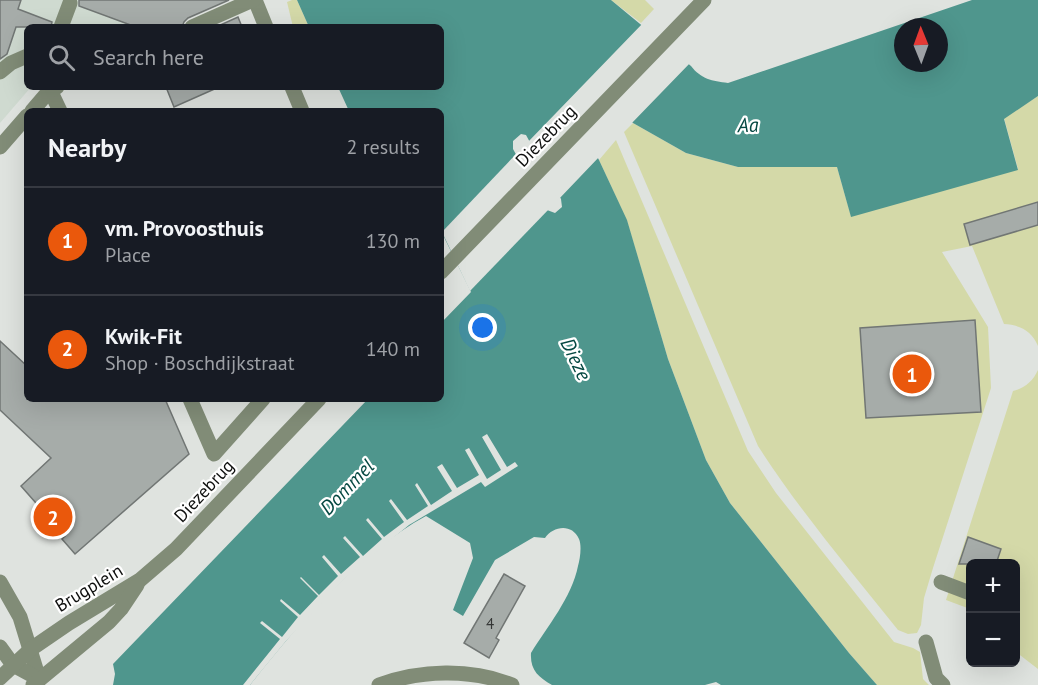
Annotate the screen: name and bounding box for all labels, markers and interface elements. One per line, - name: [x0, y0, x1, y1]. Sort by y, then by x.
- north arrow: [894, 18, 948, 72]
- search box: [24, 24, 444, 90]
- icon: search: [45, 41, 78, 74]
- text: Search here: [93, 43, 204, 71]
- street label: Diezebrug: [510, 100, 581, 172]
- water label: Aa: [736, 112, 759, 138]
- text: Nearby: [48, 131, 126, 164]
- text: 2 results: [347, 134, 420, 160]
- text: vm. Provoosthuis: [105, 214, 264, 242]
- text: 1: [62, 228, 73, 254]
- text: 130 m: [366, 228, 420, 254]
- text: Place: [105, 242, 151, 268]
- your location: [468, 313, 497, 342]
- text: Kwik-Fit: [105, 322, 182, 350]
- water label: Dieze: [555, 333, 598, 385]
- text: 2: [62, 336, 73, 362]
- text: 140 m: [366, 336, 420, 362]
- text: Shop · Boschdijkstraat: [105, 350, 295, 376]
- pin: 1: [892, 352, 932, 397]
- water label: Dommel: [314, 453, 380, 520]
- street label: Diezebrug: [169, 454, 239, 527]
- pin: 2: [34, 494, 72, 540]
- street label: Brugplein: [51, 558, 127, 617]
- map controls: [966, 559, 1020, 667]
- button: +: [966, 559, 1020, 613]
- button: −: [966, 613, 1020, 667]
- house number: 4: [486, 614, 494, 633]

